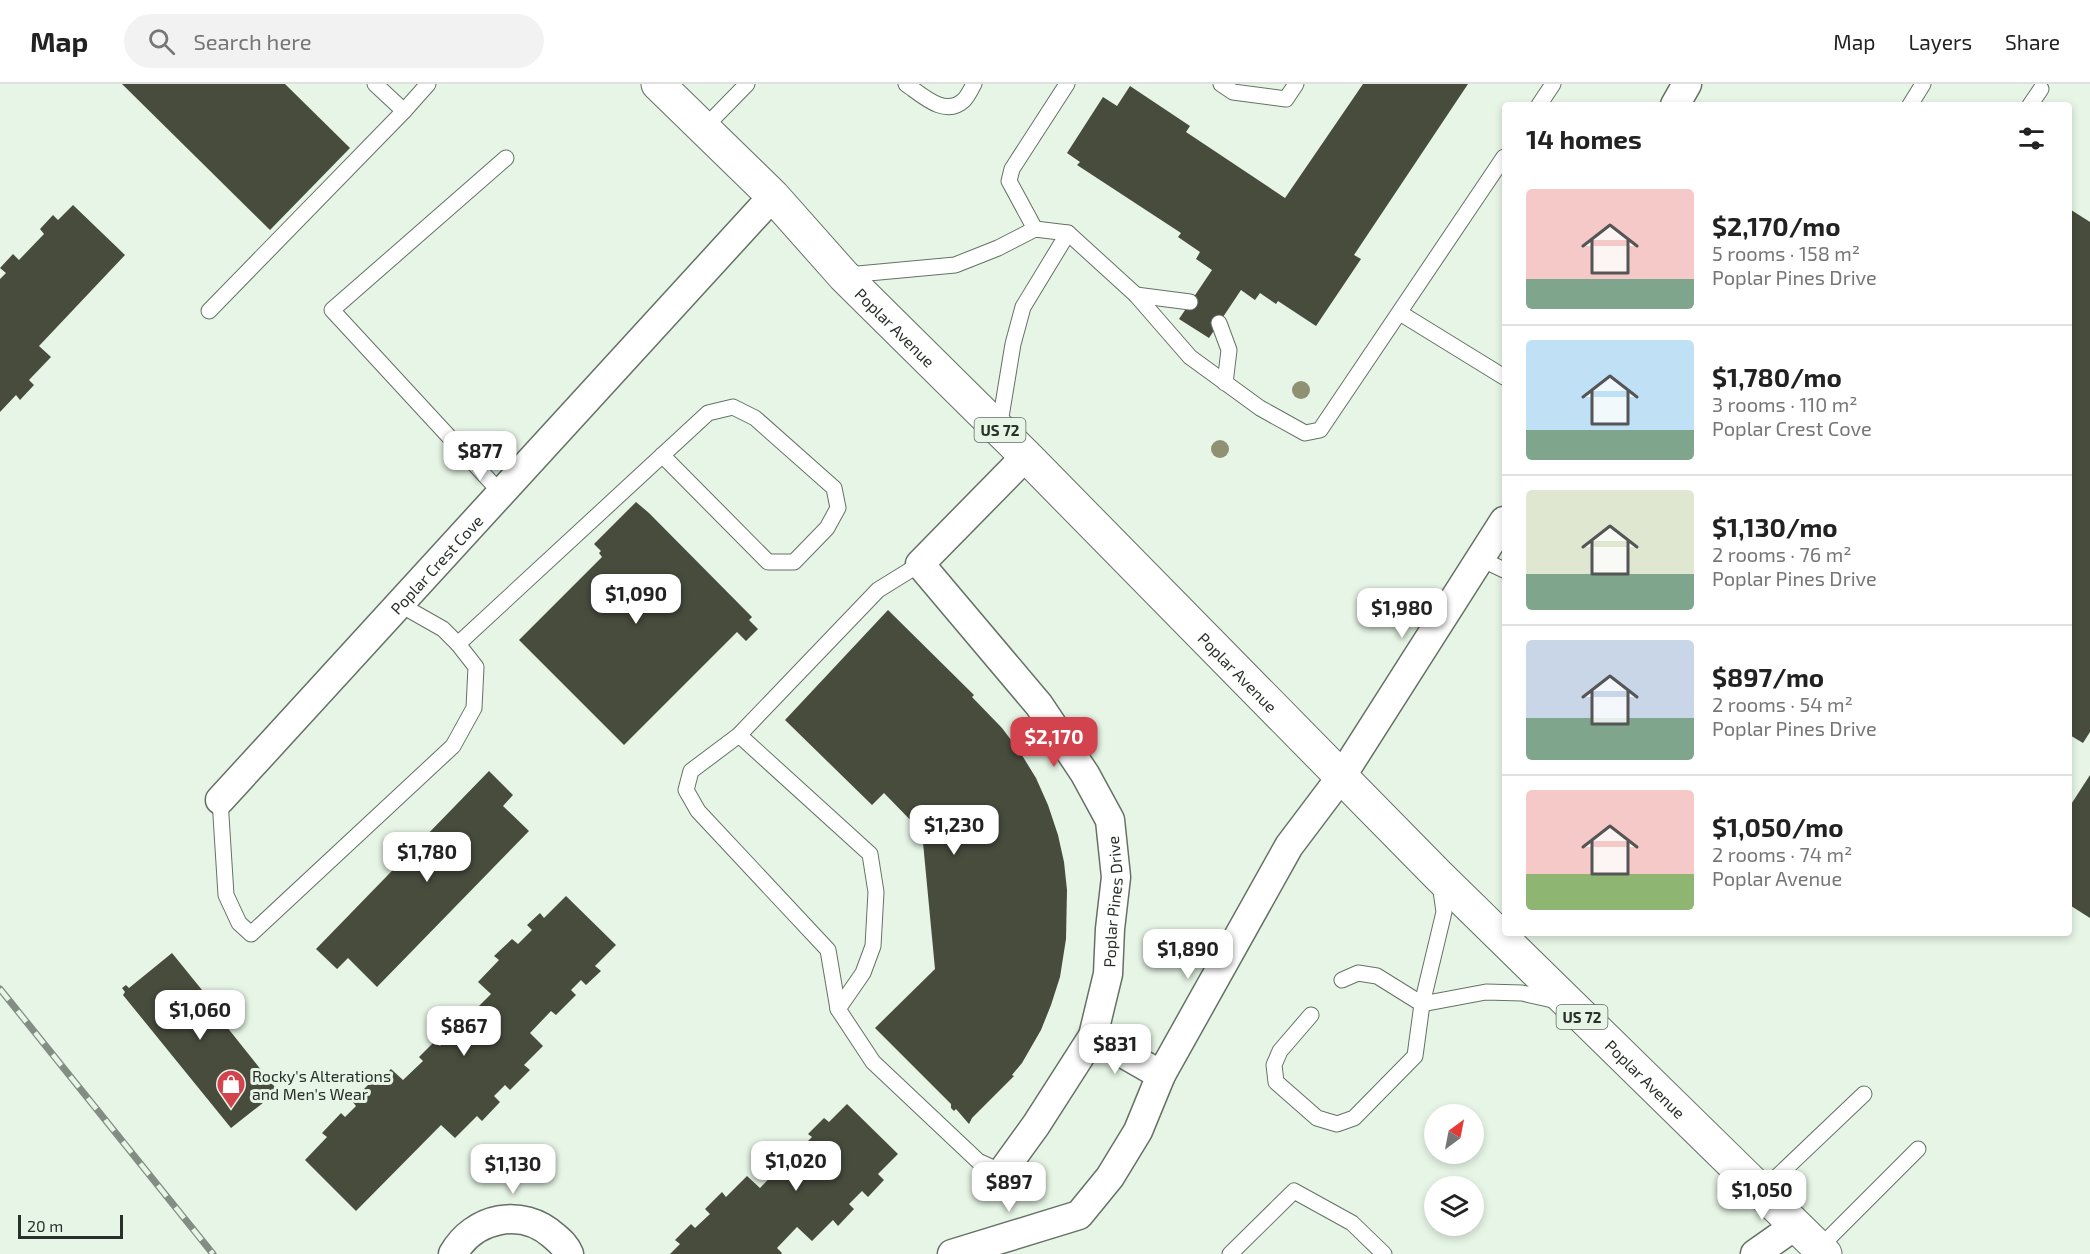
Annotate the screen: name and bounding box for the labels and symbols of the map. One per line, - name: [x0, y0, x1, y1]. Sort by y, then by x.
- street label: Poplar Avenue: [852, 284, 939, 370]
- road number: US 72: [974, 418, 1026, 442]
- pin: $877: [444, 431, 516, 482]
- street label: Poplar Crest Cove: [386, 510, 486, 618]
- pin: $1,090: [587, 574, 685, 625]
- pin: $1,980: [1353, 588, 1451, 639]
- street label: Poplar Avenue: [1195, 628, 1281, 716]
- pin: $2,170: [1005, 717, 1103, 768]
- pin: $1,230: [905, 805, 1003, 856]
- pin: $1,780: [378, 832, 476, 883]
- street label: Poplar Pines Drive: [1099, 835, 1125, 968]
- pin: $1,890: [1139, 929, 1237, 980]
- pin: $1,060: [151, 990, 249, 1041]
- road number: US 72: [1556, 1005, 1608, 1029]
- pin: $867: [428, 1006, 500, 1057]
- pin: $831: [1079, 1024, 1151, 1075]
- street label: Poplar Avenue: [1602, 1035, 1690, 1122]
- place label: Rocky's Alterations and Men's Wear: [252, 1066, 391, 1103]
- shop icon: Rocky's Alterations and Men's Wear: [215, 1068, 247, 1110]
- north arrow: [1424, 1104, 1484, 1164]
- pin: $1,020: [747, 1141, 845, 1192]
- pin: $1,130: [464, 1144, 562, 1195]
- pin: $897: [973, 1162, 1045, 1213]
- pin: $1,050: [1713, 1170, 1811, 1221]
- scale bar: [18, 1212, 123, 1240]

